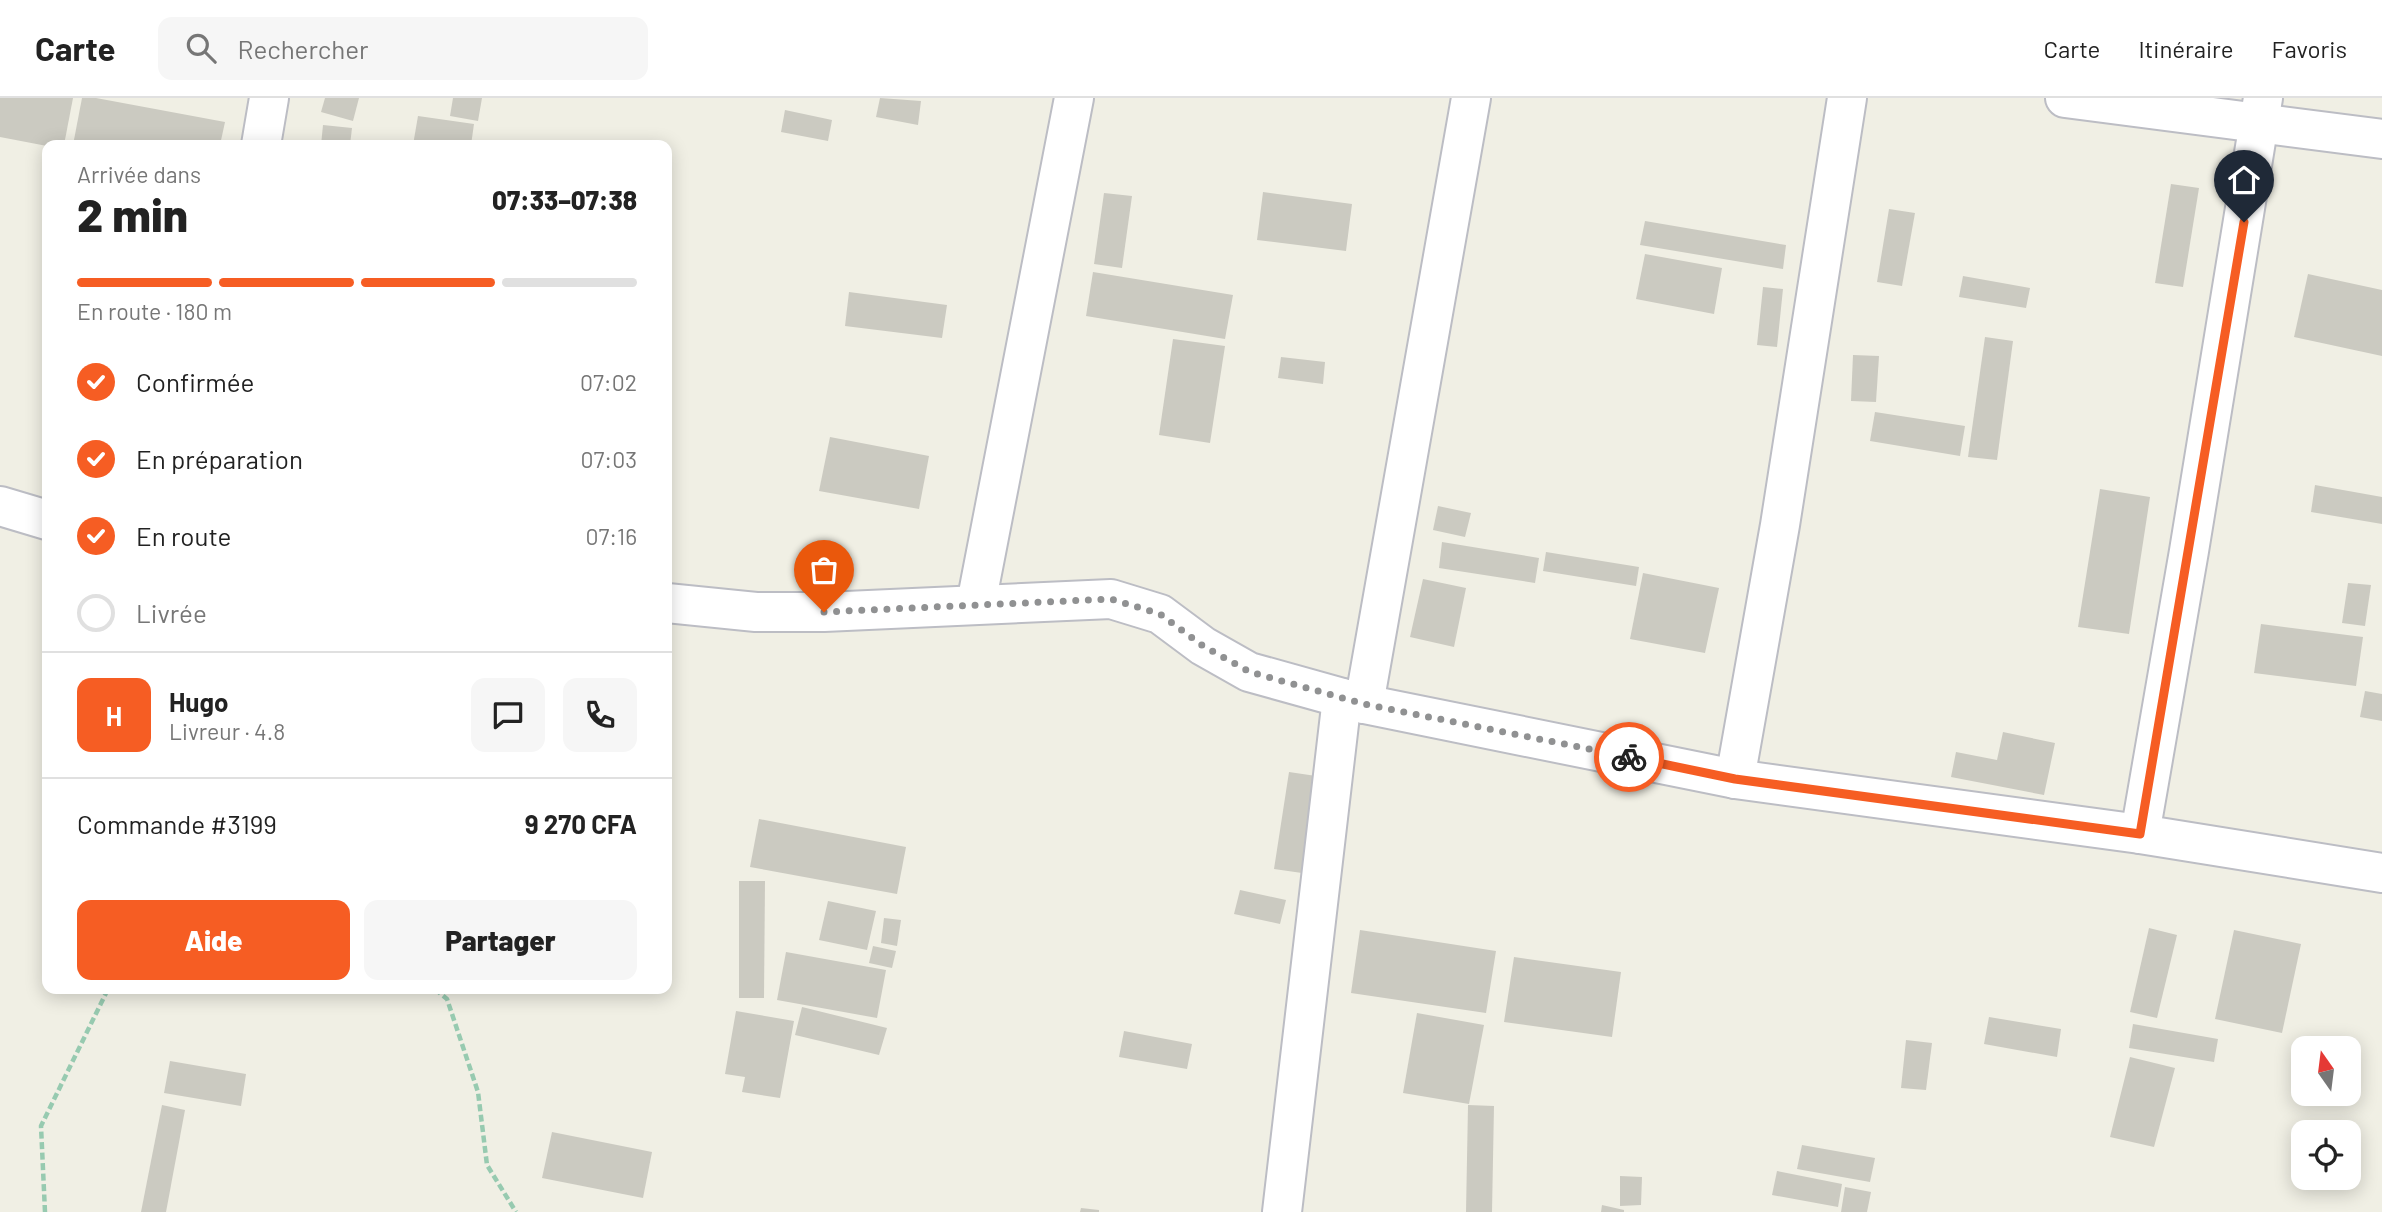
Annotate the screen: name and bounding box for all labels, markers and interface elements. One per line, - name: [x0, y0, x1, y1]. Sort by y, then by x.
- search box: [158, 17, 648, 80]
- text: Carte: [35, 28, 116, 68]
- icon: search: [182, 29, 220, 67]
- text: Rechercher: [238, 33, 368, 64]
- text: Carte: [2044, 34, 2100, 63]
- text: Itinéraire: [2138, 34, 2234, 63]
- text: Favoris: [2272, 34, 2347, 63]
- pin: [2214, 150, 2274, 222]
- text: Arrivée dans: [77, 160, 201, 188]
- icon: home: [2225, 161, 2263, 199]
- text: 07:33–07:38: [492, 184, 637, 215]
- text: 2 min: [77, 186, 188, 241]
- text: En route · 180 m: [77, 297, 232, 325]
- icon: check: [77, 363, 115, 401]
- text: Confirmée: [136, 366, 254, 397]
- text: 07:02: [580, 368, 637, 396]
- icon: check: [77, 440, 115, 478]
- text: En préparation: [136, 443, 303, 474]
- text: 07:03: [580, 445, 637, 473]
- icon: check: [77, 517, 115, 555]
- text: En route: [136, 520, 231, 551]
- text: 07:16: [585, 522, 637, 550]
- pin: [794, 540, 854, 612]
- icon: bag: [805, 551, 843, 589]
- text: Livrée: [136, 597, 207, 628]
- button: chat: [471, 678, 545, 752]
- button: phone: [563, 678, 637, 752]
- text: Hugo: [169, 686, 228, 717]
- text: H: [106, 700, 122, 731]
- text: Livreur · 4.8: [169, 717, 285, 745]
- courier: [1594, 722, 1664, 792]
- icon: bike: [1610, 738, 1648, 776]
- text: Commande #3199: [77, 808, 277, 839]
- text: 9 270 CFA: [525, 808, 637, 839]
- button: Aide: [77, 900, 350, 980]
- button: Partager: [364, 900, 637, 980]
- north arrow: [2291, 1036, 2361, 1106]
- map controls: [2291, 1036, 2361, 1190]
- button: locate: [2291, 1120, 2361, 1190]

